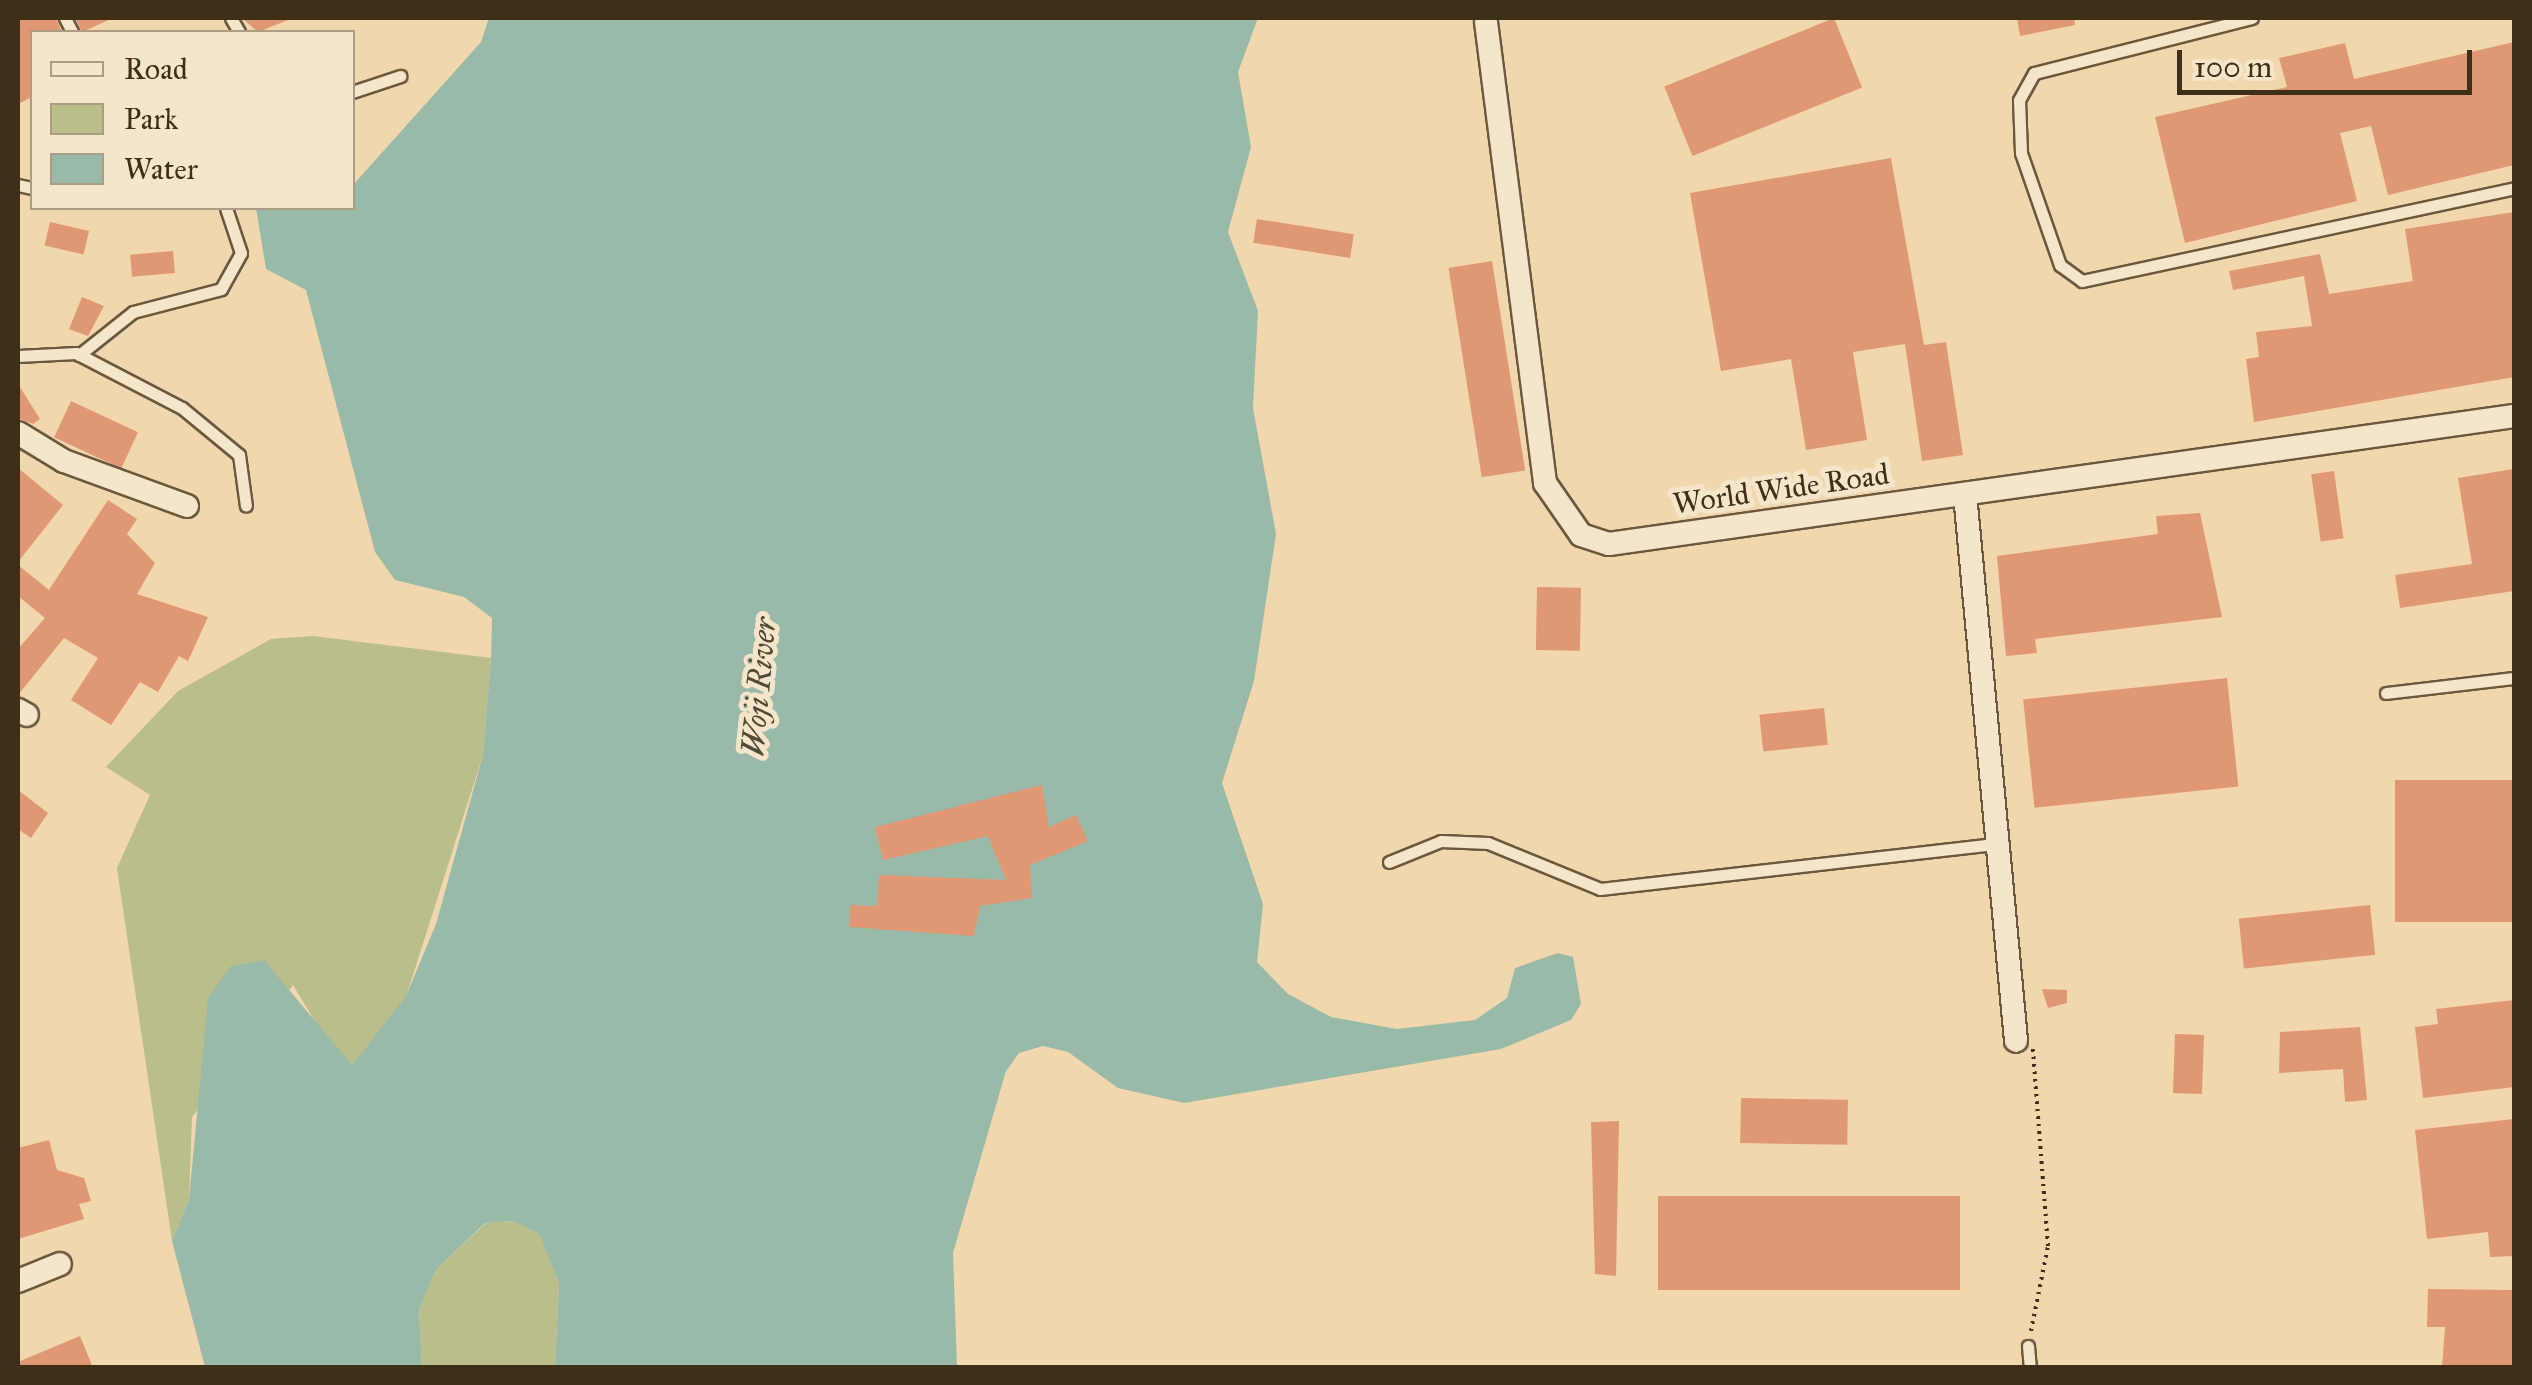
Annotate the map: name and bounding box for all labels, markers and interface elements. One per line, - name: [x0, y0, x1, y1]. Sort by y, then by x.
- legend: [30, 30, 355, 210]
- scale bar: [2182, 30, 2477, 92]
- text: 100 m: [2194, 49, 2272, 85]
- text: Road: [124, 51, 188, 87]
- text: Park: [124, 101, 178, 137]
- text: Water: [124, 151, 198, 187]
- street label: World Wide Road: [1671, 456, 1891, 522]
- water label: Woji River: [735, 616, 785, 758]

